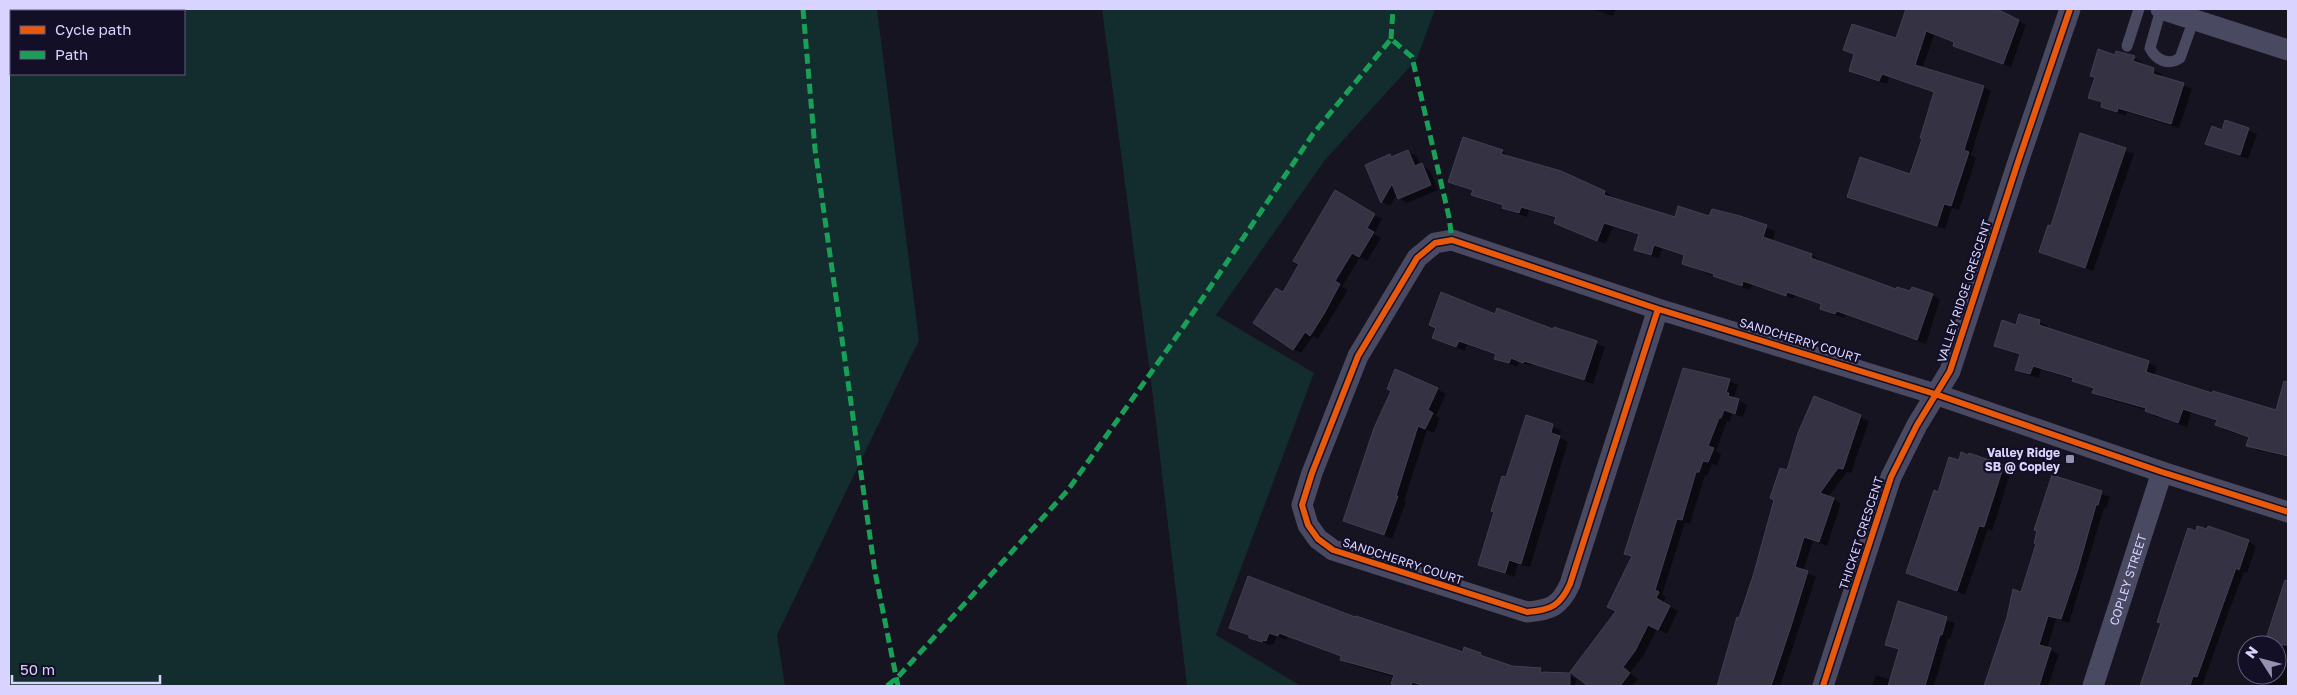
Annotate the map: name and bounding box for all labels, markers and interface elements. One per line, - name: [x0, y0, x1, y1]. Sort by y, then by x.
- legend: [10, 10, 185, 75]
- text: Cycle path: [55, 20, 131, 38]
- text: Path: [55, 45, 88, 63]
- street label: VALLEY RIDGE CRESCENT: [1934, 217, 1994, 364]
- street label: SANDCHERRY COURT: [1738, 314, 1863, 366]
- place label: Valley Ridge SB @ Copley: [1985, 445, 2061, 474]
- marker: Valley Ridge SB @ Copley: [2064, 453, 2076, 465]
- street label: THICKET CRESCENT: [1836, 474, 1887, 591]
- street label: COPLEY STREET: [2106, 531, 2149, 627]
- street label: SANDCHERRY COURT: [1341, 534, 1466, 588]
- north arrow: [2237, 635, 2287, 685]
- text: N: [2241, 643, 2261, 661]
- scale bar: [12, 652, 160, 684]
- text: 50 m: [20, 660, 55, 678]

